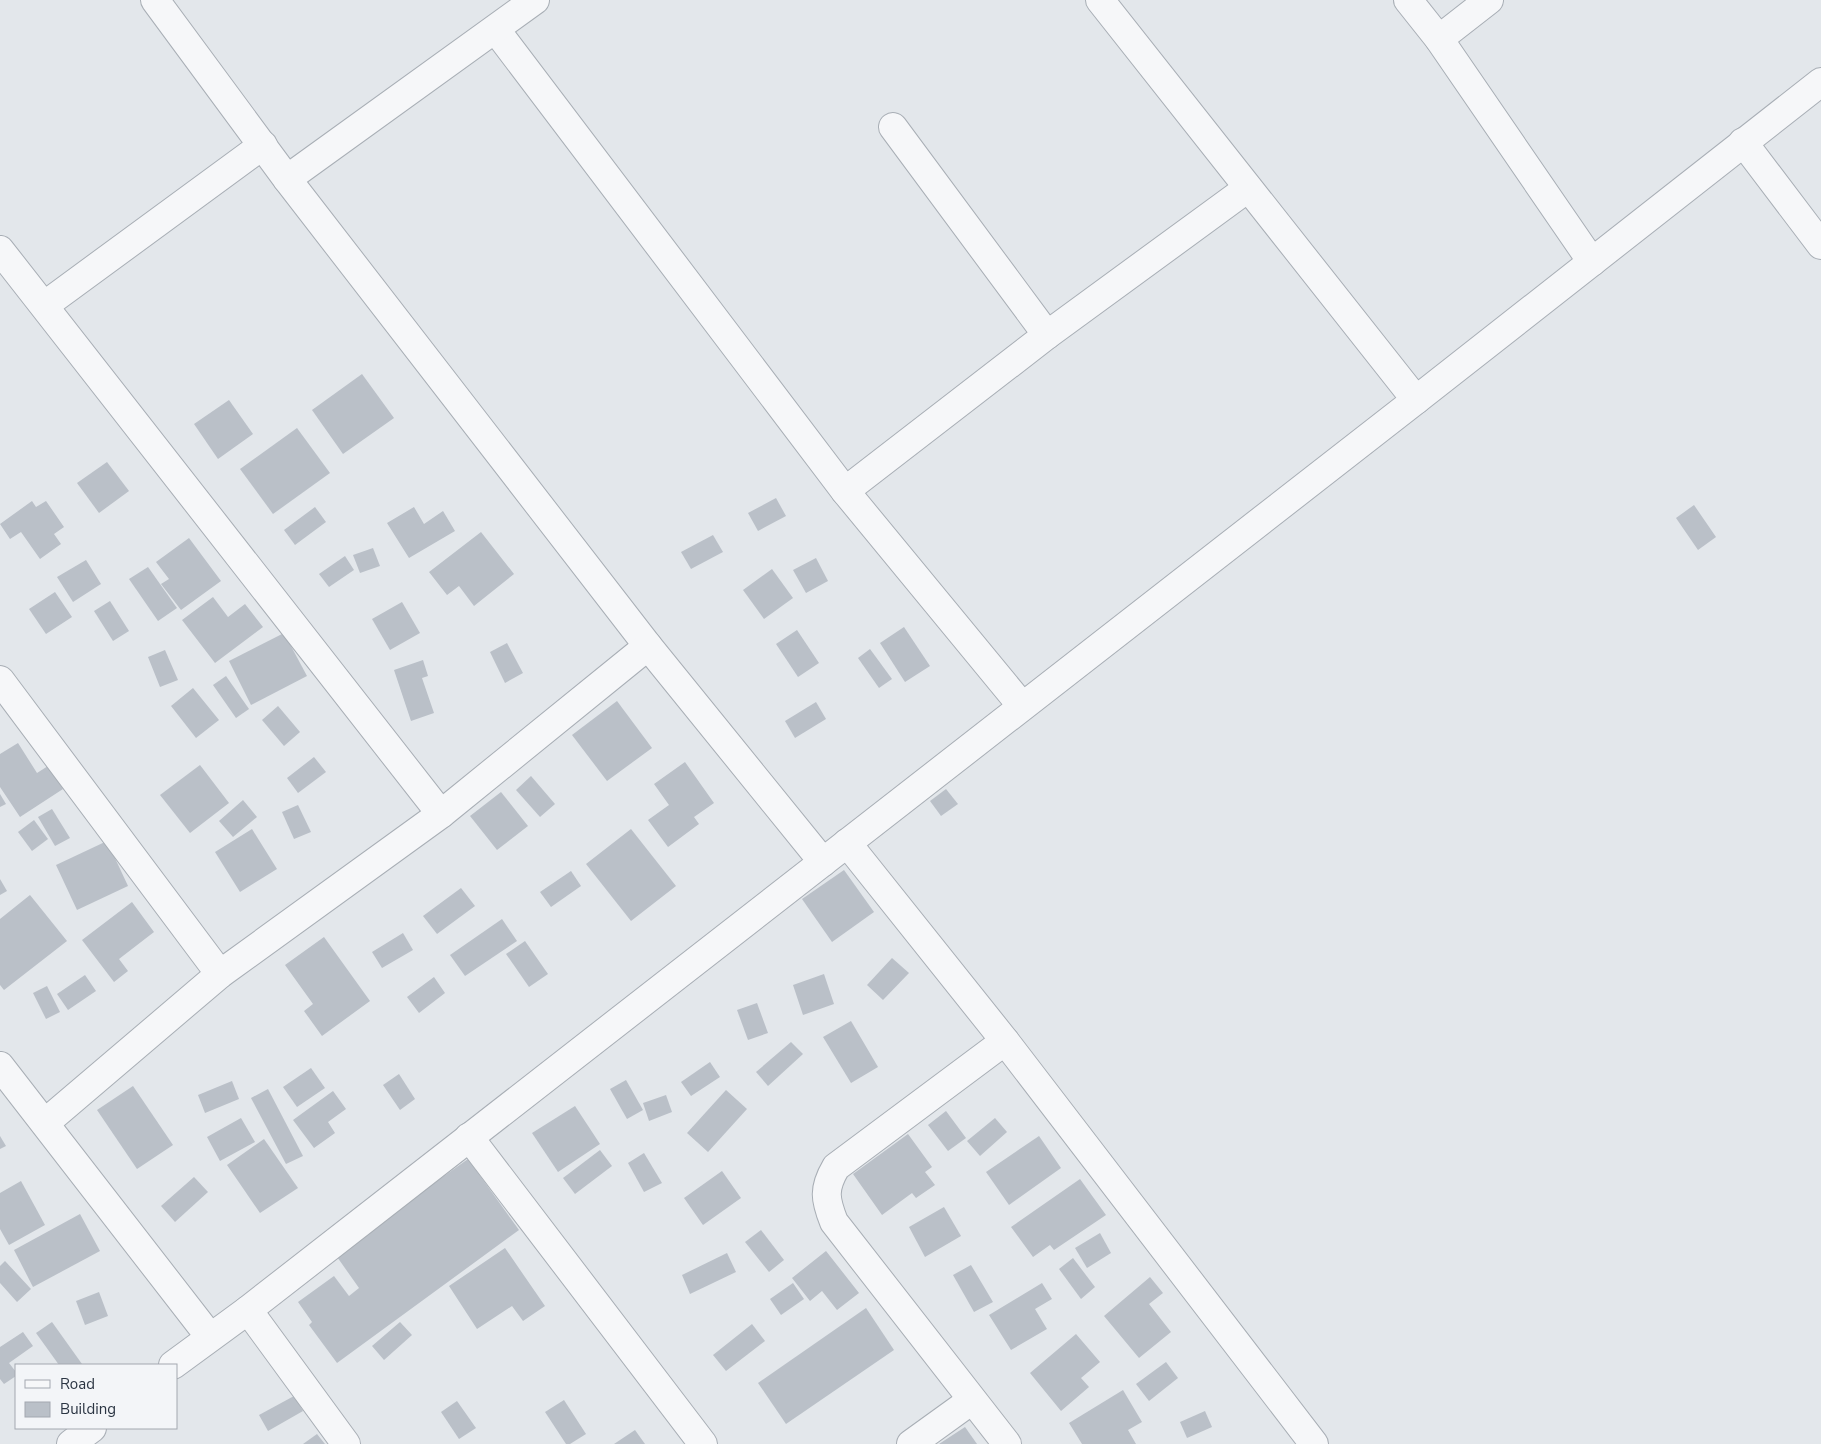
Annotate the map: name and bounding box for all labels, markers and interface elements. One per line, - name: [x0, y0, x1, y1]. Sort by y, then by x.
- legend: [15, 1364, 178, 1429]
- text: Road: [60, 1374, 95, 1394]
- text: Building: [60, 1399, 116, 1419]

